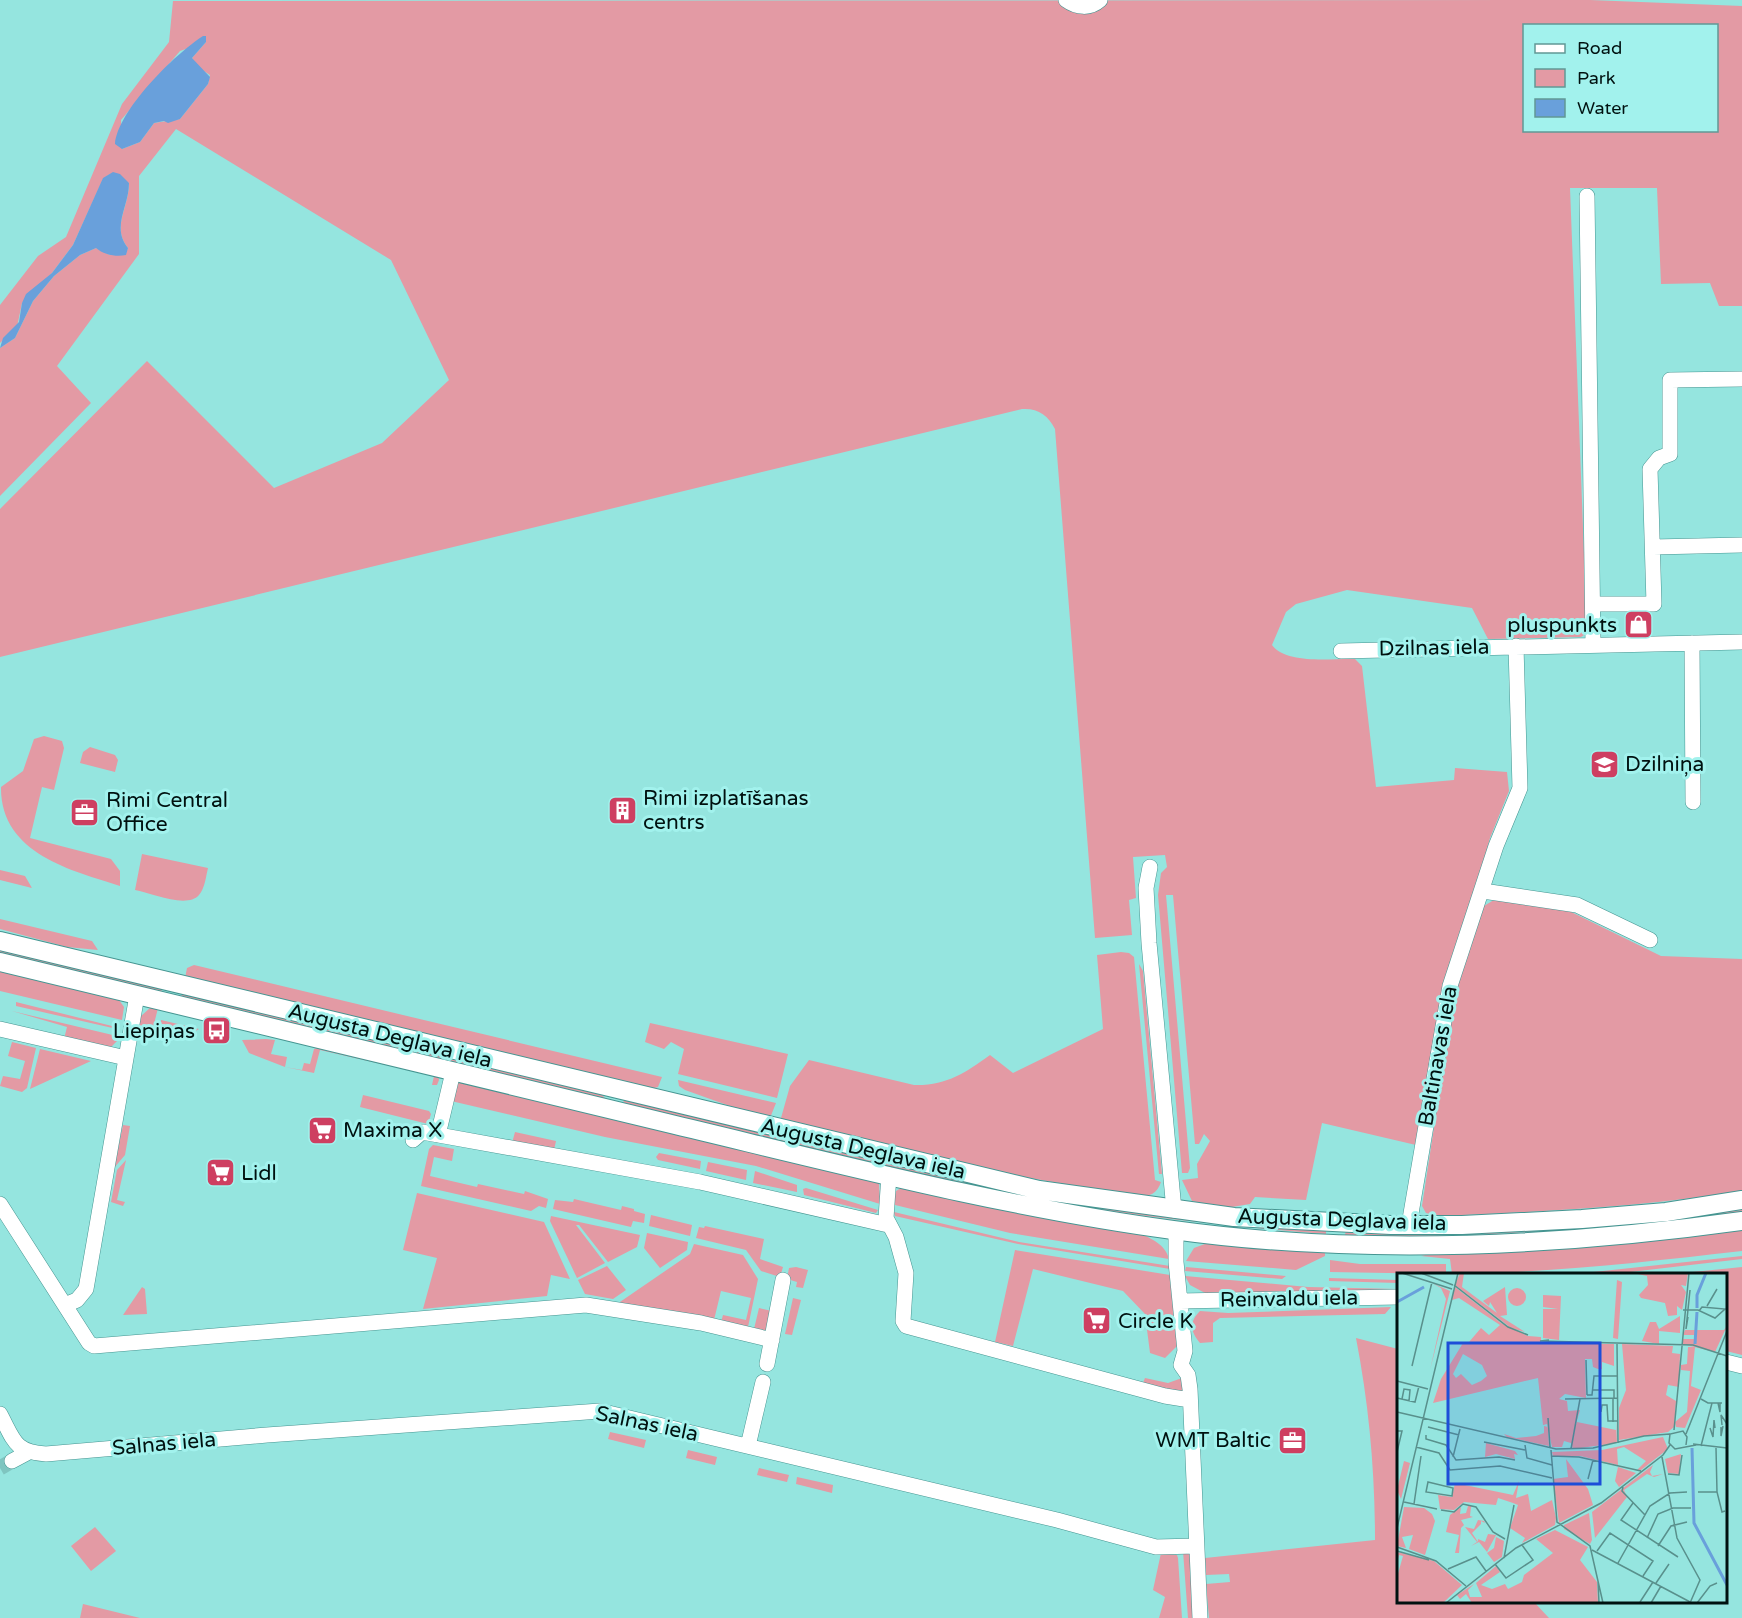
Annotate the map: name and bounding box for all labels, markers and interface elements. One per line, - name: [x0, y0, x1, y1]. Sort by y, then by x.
- legend: [1523, 24, 1718, 132]
- text: Road: [1577, 37, 1622, 59]
- text: Park: [1577, 67, 1616, 89]
- text: Water: [1577, 97, 1628, 119]
- shop icon: pluspunkts: [1622, 609, 1654, 641]
- place label: pluspunkts: [1507, 613, 1617, 638]
- street label: Dzilnas iela: [1378, 635, 1490, 661]
- school or university icon: Dzilniņa: [1588, 748, 1620, 780]
- place label: Dzilniņa: [1625, 752, 1704, 777]
- place label: Rimi izplatīšanas centrs: [643, 786, 809, 835]
- place label: Rimi Central Office: [106, 788, 228, 837]
- building icon: Rimi izplatīšanas centrs: [606, 794, 638, 826]
- office icon: Rimi Central Office: [69, 796, 101, 828]
- street label: Baltinavas iela: [1413, 984, 1463, 1128]
- street label: Augusta Deglava iela: [285, 999, 495, 1073]
- bus stop icon: Liepiņas: [200, 1015, 232, 1047]
- place label: Liepiņas: [113, 1019, 195, 1044]
- street label: Augusta Deglava iela: [758, 1113, 968, 1185]
- supermarket icon: Maxima X: [306, 1114, 338, 1146]
- place label: Maxima X: [343, 1118, 442, 1143]
- supermarket icon: Lidl: [204, 1157, 236, 1189]
- place label: Lidl: [241, 1161, 277, 1186]
- street label: Augusta Deglava iela: [1237, 1204, 1447, 1236]
- inset map: [1397, 1273, 1727, 1603]
- street label: Reinvaldu iela: [1220, 1285, 1358, 1313]
- supermarket icon: Circle K: [1081, 1305, 1113, 1337]
- place label: Circle K: [1118, 1309, 1193, 1334]
- street label: Salnas iela: [593, 1401, 701, 1447]
- office icon: WMT Baltic: [1276, 1424, 1308, 1456]
- street label: Salnas iela: [111, 1427, 217, 1461]
- place label: WMT Baltic: [1155, 1428, 1271, 1453]

